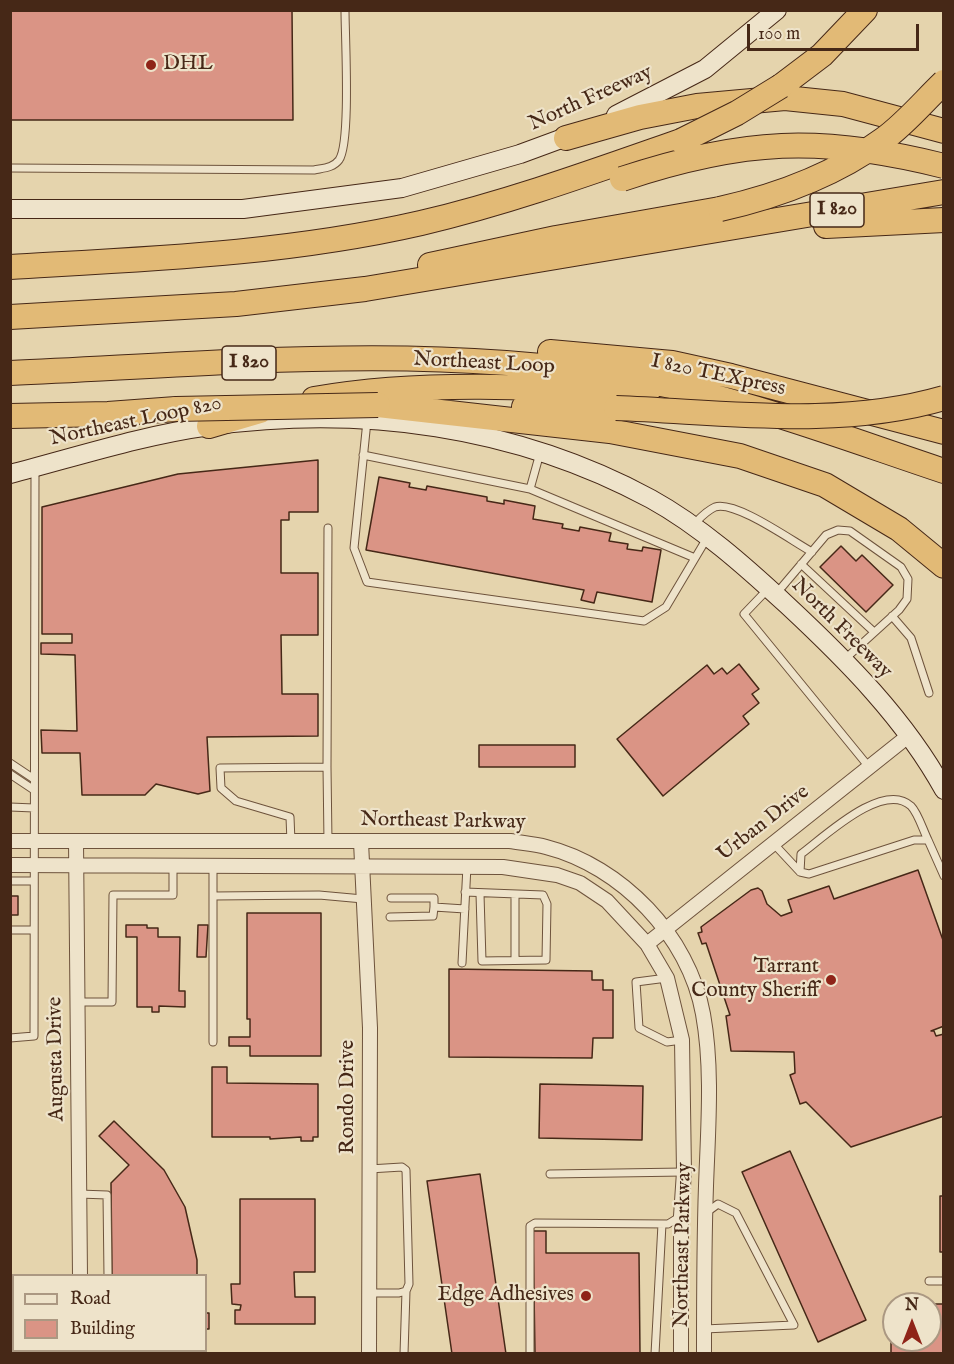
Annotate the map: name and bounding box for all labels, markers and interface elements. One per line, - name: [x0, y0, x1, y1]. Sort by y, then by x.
- scale bar: [750, 12, 922, 50]
- text: 100 m: [758, 23, 800, 46]
- place label: DHL: [163, 52, 213, 78]
- marker: DHL: [144, 58, 158, 72]
- street label: North Freeway: [525, 61, 657, 137]
- road number: I 820: [810, 193, 864, 227]
- road number: I 820: [222, 346, 276, 380]
- street label: Northeast Loop: [412, 348, 556, 380]
- street label: I 820 TEXpress: [648, 349, 788, 403]
- street label: Northeast Loop 820: [48, 391, 224, 453]
- street label: North Freeway: [785, 573, 897, 685]
- street label: Urban Drive: [713, 780, 815, 868]
- street label: Northeast Parkway: [360, 808, 526, 836]
- place label: Tarrant County Sheriff: [691, 955, 819, 1005]
- marker: Tarrant County Sheriff: [824, 973, 838, 987]
- street label: Augusta Drive: [43, 997, 71, 1121]
- street label: Rondo Drive: [336, 1040, 362, 1154]
- street label: Northeast Parkway: [670, 1162, 698, 1328]
- legend: [12, 1274, 207, 1352]
- place label: Edge Adhesives: [437, 1283, 574, 1309]
- text: Road: [70, 1288, 111, 1311]
- marker: Edge Adhesives: [579, 1289, 593, 1303]
- north arrow: [882, 1292, 942, 1352]
- text: N: [905, 1296, 919, 1316]
- text: Building: [70, 1318, 135, 1341]

